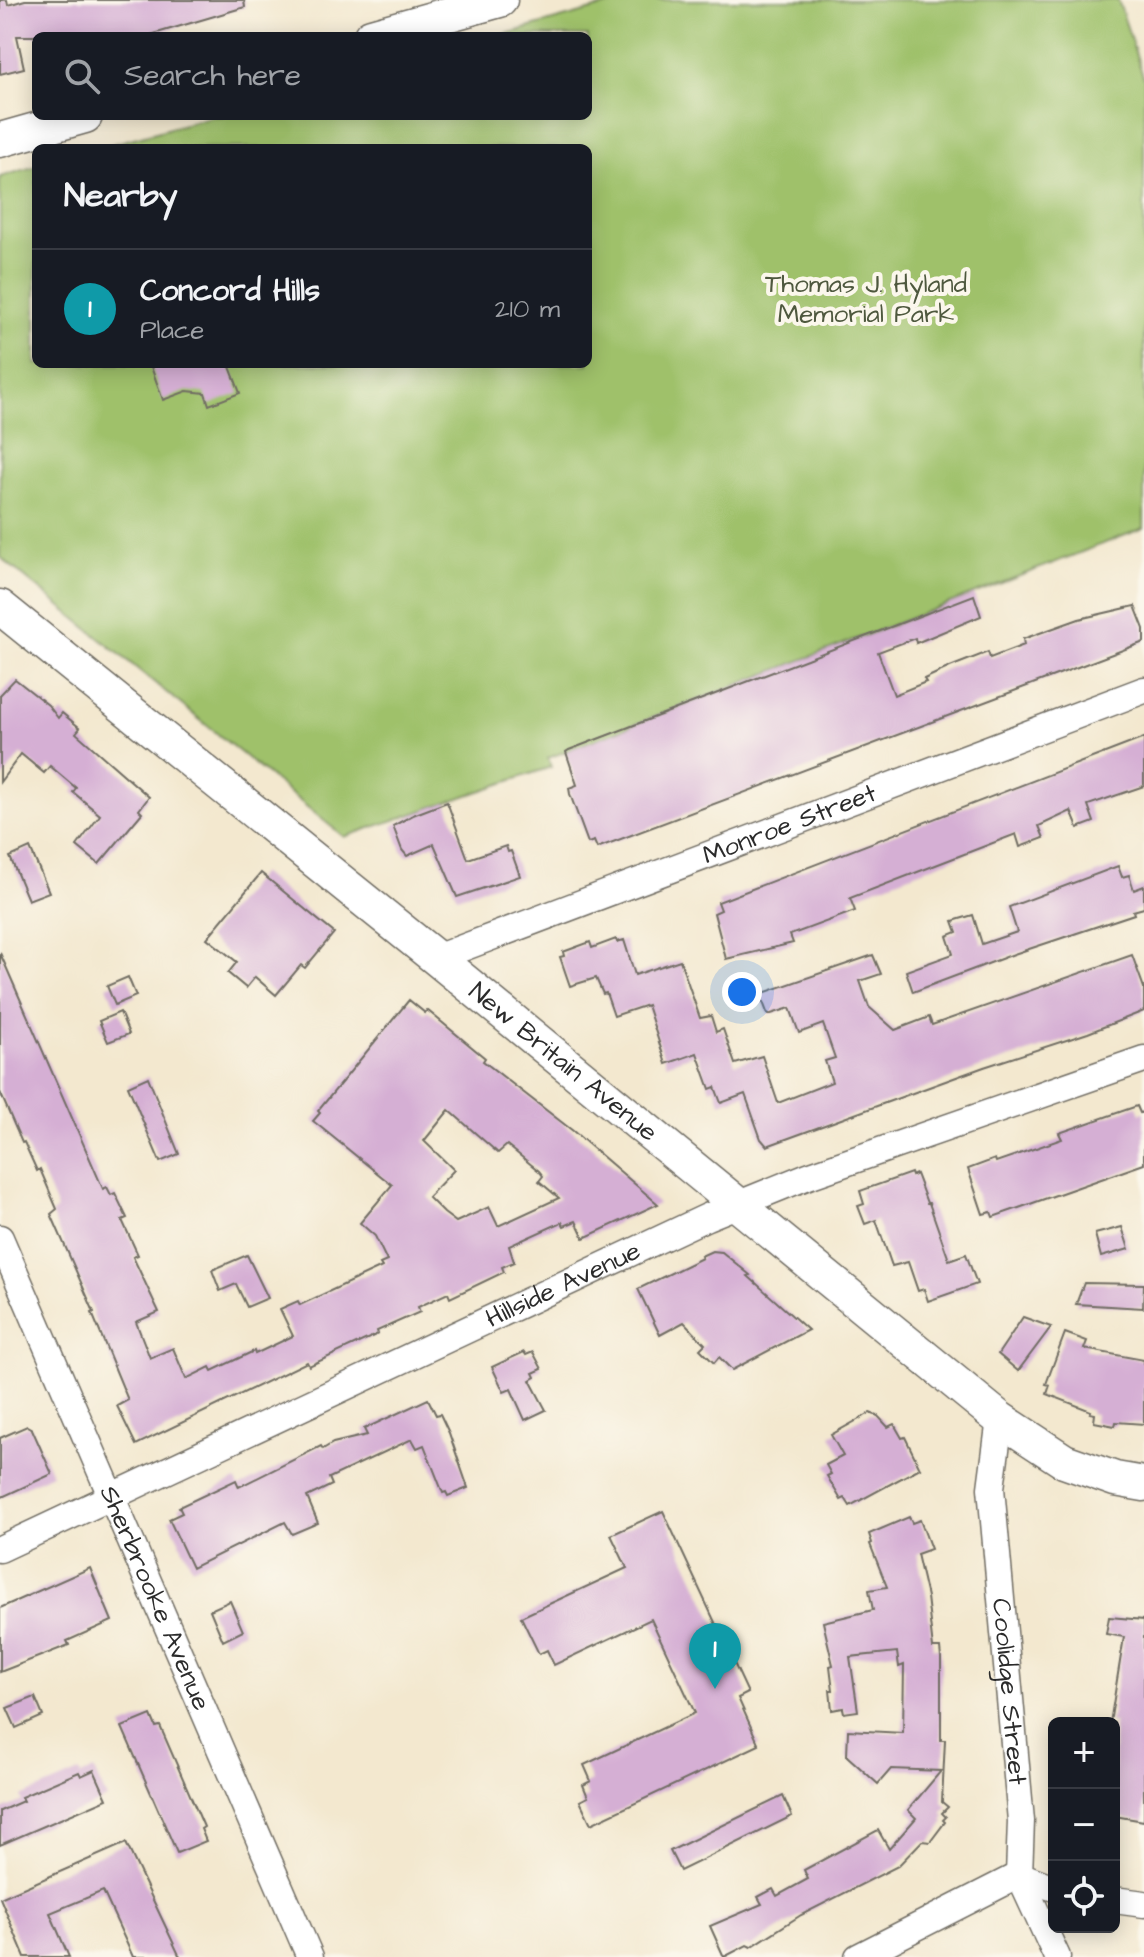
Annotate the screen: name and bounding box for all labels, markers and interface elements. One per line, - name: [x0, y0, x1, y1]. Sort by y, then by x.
- search box: [32, 32, 592, 120]
- icon: search: [60, 54, 104, 98]
- text: Search here: [124, 55, 301, 97]
- text: Nearby: [64, 172, 178, 220]
- park label: Thomas J. Hyland Memorial Park: [765, 266, 967, 332]
- text: Concord Hills: [140, 270, 320, 312]
- text: 1: [88, 291, 92, 327]
- text: 210 m: [495, 291, 560, 327]
- text: Place: [140, 312, 204, 348]
- street label: Monroe Street: [698, 775, 882, 873]
- your location: [722, 972, 762, 1012]
- street label: New Britain Avenue: [461, 974, 665, 1150]
- street label: Hillside Avenue: [480, 1233, 646, 1336]
- street label: Sherbrooke Avenue: [91, 1480, 219, 1716]
- street label: Coolidge Street: [983, 1597, 1036, 1787]
- pin: 1: [689, 1623, 741, 1689]
- map controls: [1048, 1717, 1120, 1933]
- button: +: [1048, 1717, 1120, 1789]
- button: −: [1048, 1789, 1120, 1861]
- button: locate: [1048, 1861, 1120, 1933]

